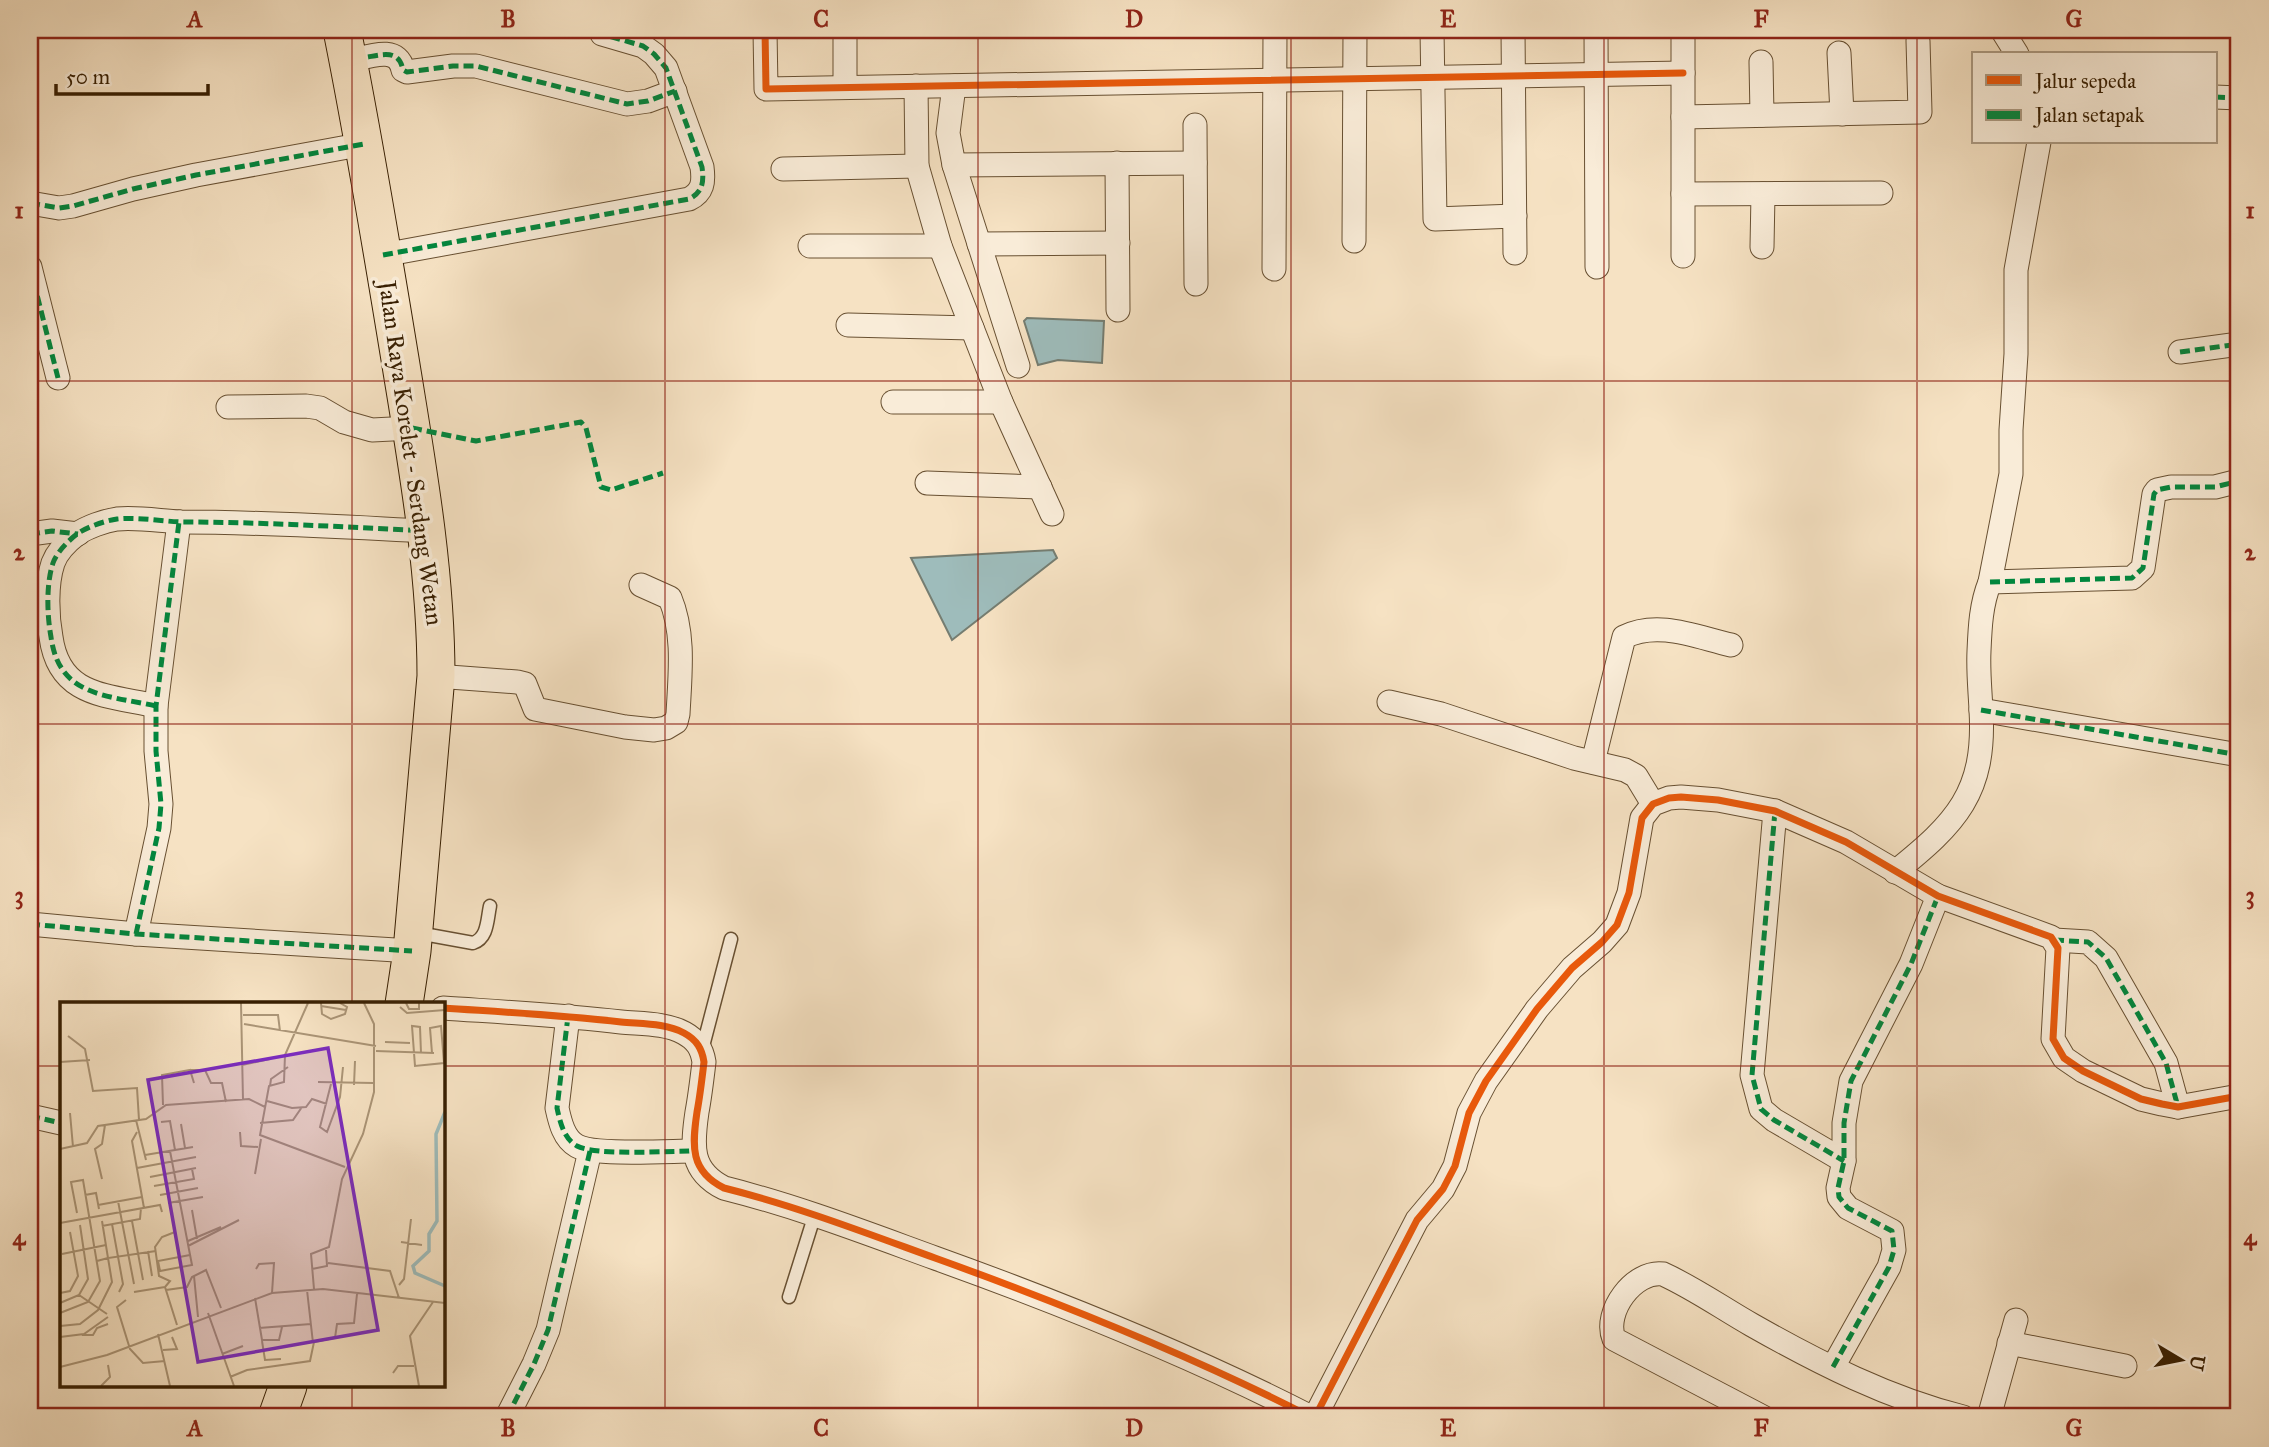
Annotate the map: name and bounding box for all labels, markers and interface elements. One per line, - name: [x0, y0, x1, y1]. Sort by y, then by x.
- text: A: [185, 5, 203, 33]
- text: B: [500, 5, 516, 33]
- text: C: [813, 5, 829, 33]
- text: D: [1125, 5, 1143, 33]
- text: E: [1440, 5, 1457, 33]
- text: F: [1753, 5, 1769, 33]
- text: G: [2066, 5, 2083, 33]
- scale bar: [56, 52, 208, 96]
- legend: [1972, 52, 2216, 144]
- text: 50 m: [66, 64, 111, 90]
- text: Jalur sepeda: [2033, 68, 2136, 94]
- text: Jalan setapak: [2033, 102, 2144, 128]
- text: 1: [14, 196, 24, 224]
- text: 1: [2245, 196, 2255, 224]
- street label: Jalan Raya Korelet - Serdang Wetan: [372, 276, 450, 627]
- text: 2: [13, 538, 25, 566]
- text: 2: [2244, 538, 2256, 566]
- text: 3: [14, 881, 24, 910]
- text: 3: [2245, 881, 2255, 910]
- inset map: [60, 1002, 444, 1388]
- text: 4: [13, 1223, 27, 1251]
- text: 4: [2244, 1223, 2258, 1251]
- north arrow: [2146, 1324, 2216, 1394]
- text: U: [2184, 1353, 2210, 1373]
- text: A: [185, 1414, 203, 1442]
- text: B: [500, 1414, 516, 1442]
- text: C: [813, 1414, 829, 1442]
- text: D: [1125, 1414, 1143, 1442]
- text: E: [1440, 1414, 1457, 1442]
- text: F: [1753, 1414, 1769, 1442]
- text: G: [2066, 1414, 2083, 1442]

